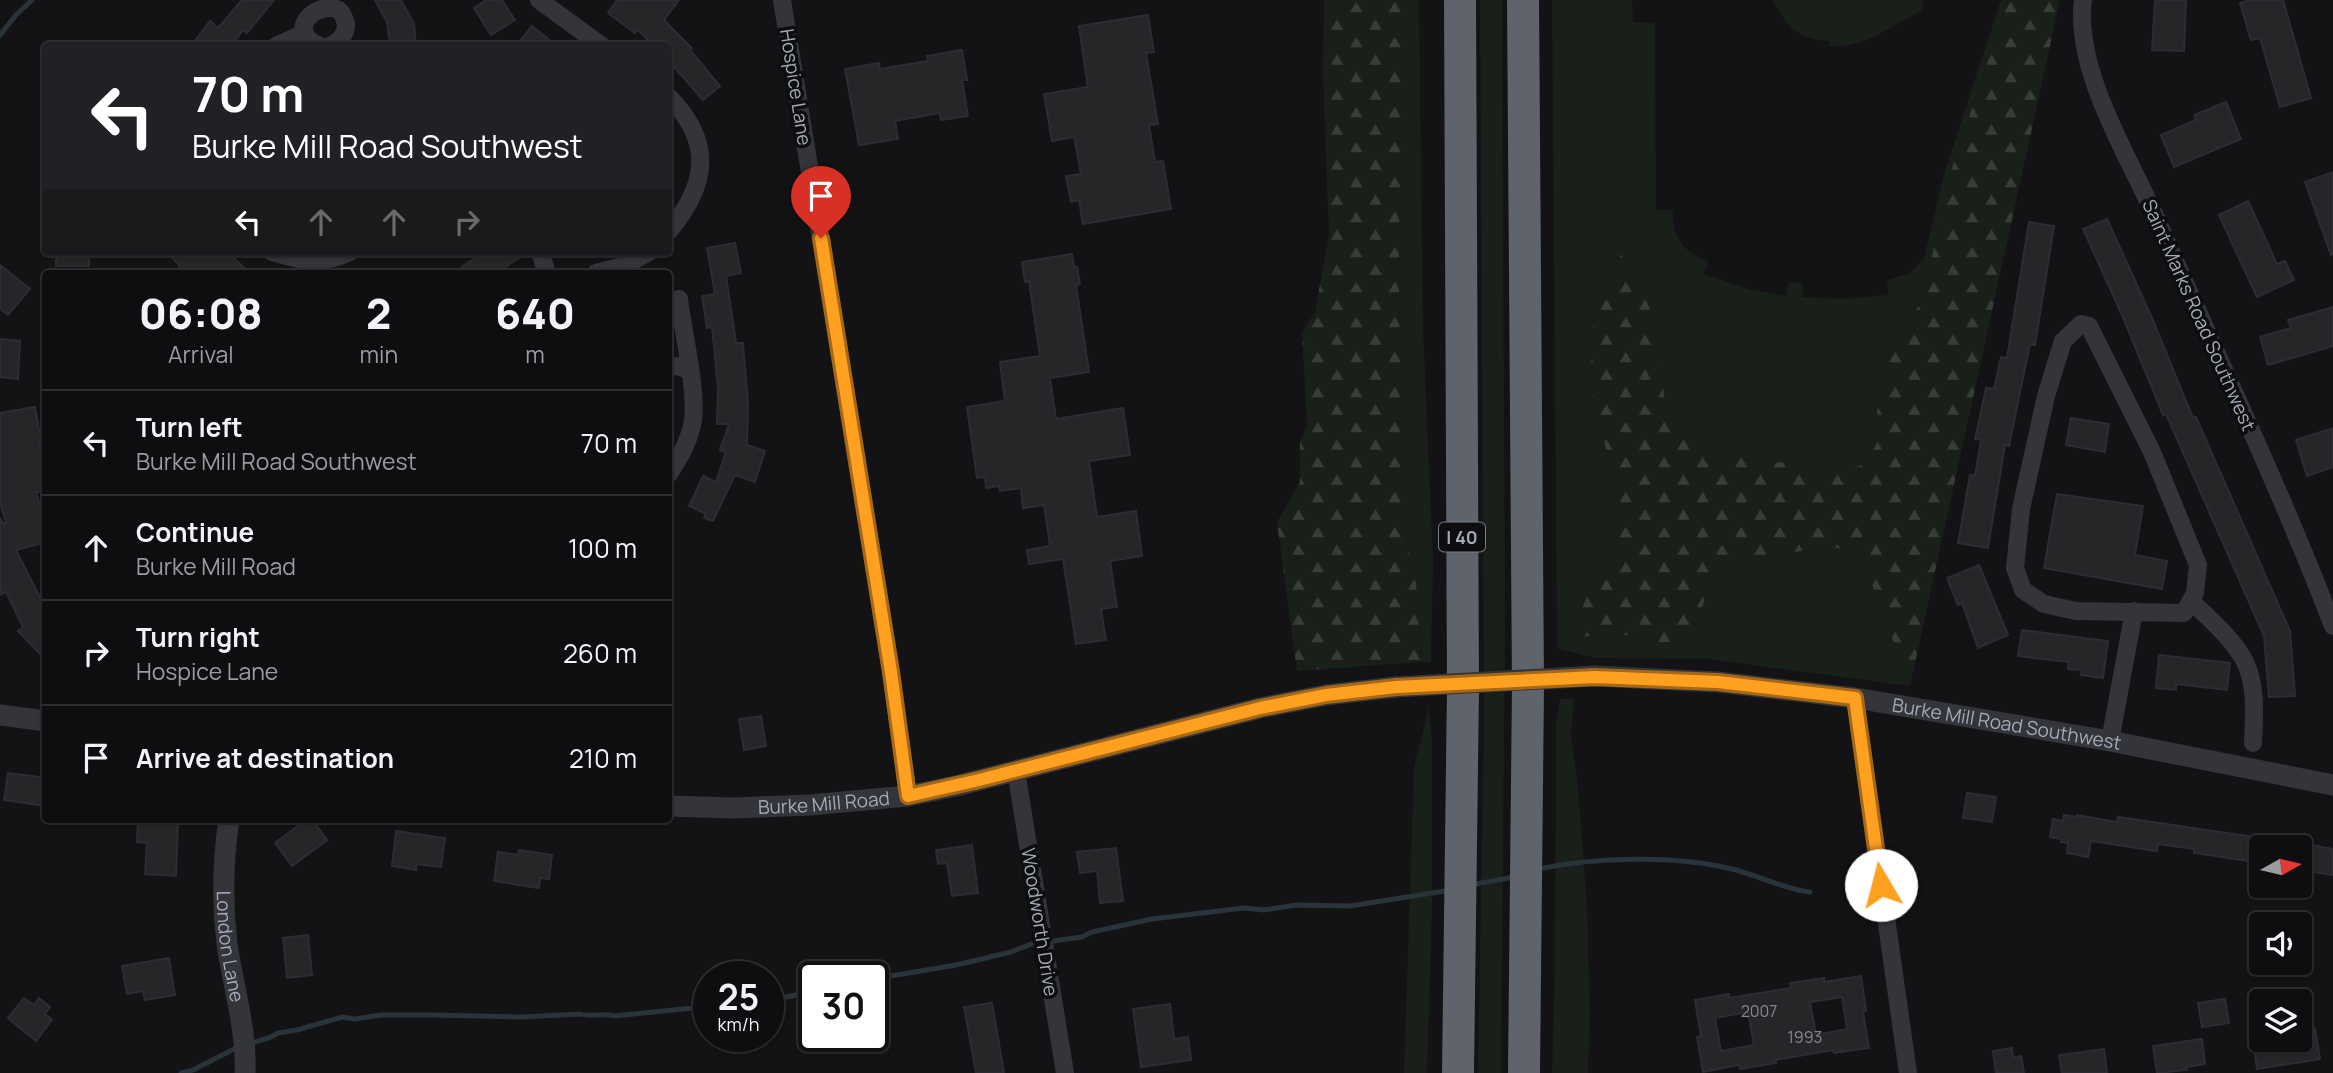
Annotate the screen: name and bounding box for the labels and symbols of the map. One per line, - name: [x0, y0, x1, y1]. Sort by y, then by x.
- street label: Hospice Lane: [774, 27, 818, 147]
- pin: [791, 166, 851, 238]
- street label: Saint Marks Road Southwest: [2136, 195, 2262, 435]
- road number: I 40: [1439, 522, 1485, 552]
- street label: Burke Mill Road Southwest: [1890, 691, 2124, 756]
- street label: Burke Mill Road: [757, 785, 891, 820]
- north arrow: [2249, 835, 2312, 898]
- street label: Woodworth Drive: [1015, 846, 1065, 998]
- position arrow: [1844, 848, 1918, 922]
- street label: London Lane: [211, 890, 251, 1004]
- speed limit sign: 30: [798, 961, 889, 1052]
- house number: 2007: [1741, 1000, 1777, 1022]
- house number: 1993: [1788, 1026, 1822, 1048]

